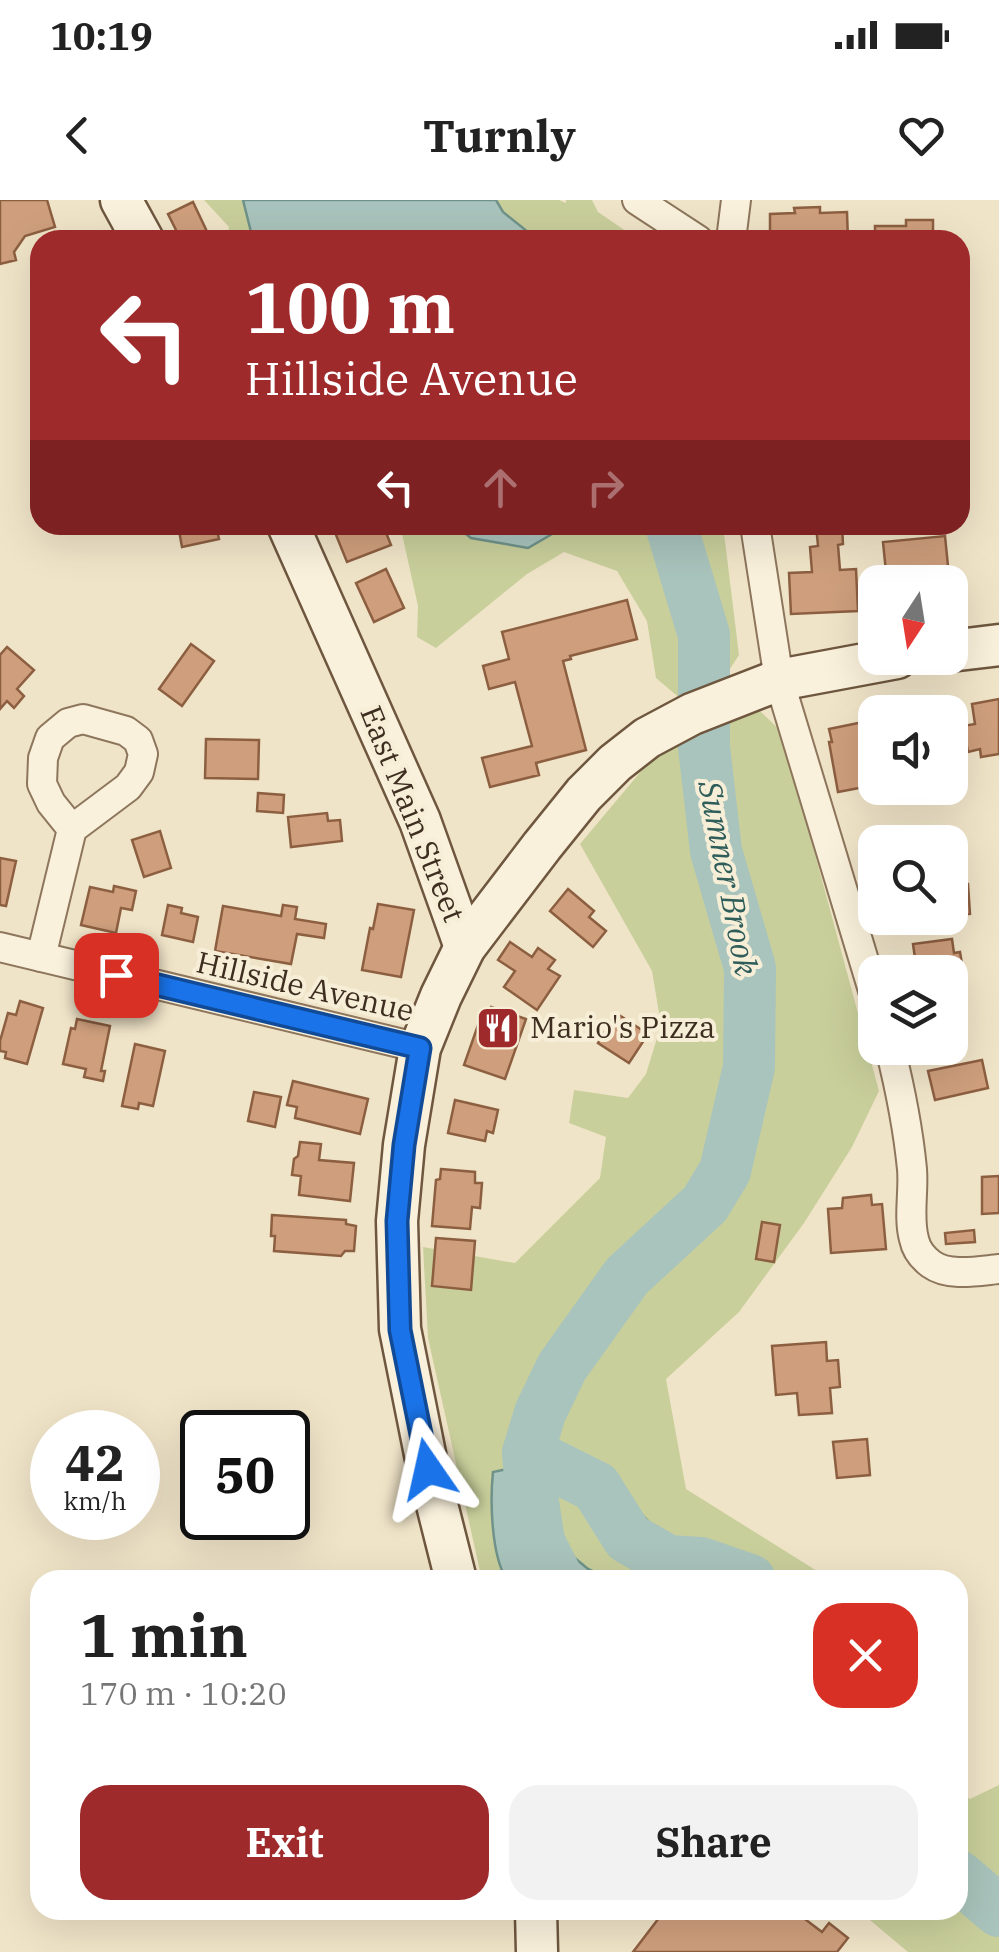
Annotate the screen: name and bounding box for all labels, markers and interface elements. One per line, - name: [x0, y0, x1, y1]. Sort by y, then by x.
- text: 10:19: [50, 11, 153, 60]
- text: Turnly: [423, 106, 576, 164]
- icon: back: [50, 108, 105, 163]
- icon: heart: [894, 108, 949, 163]
- text: 100 m: [245, 261, 455, 352]
- icon: left: [80, 270, 210, 400]
- text: Hillside Avenue: [245, 349, 578, 407]
- icon: left: [368, 460, 423, 515]
- icon: ahead: [473, 460, 528, 515]
- icon: right: [578, 460, 633, 515]
- north arrow: [858, 565, 968, 675]
- map controls: [858, 565, 968, 1065]
- button: sound: [858, 695, 968, 805]
- street label: East Main Street: [352, 700, 475, 927]
- water label: Sumner Brook: [689, 776, 768, 979]
- button: search: [858, 825, 968, 935]
- pin: [74, 933, 159, 1018]
- street label: Hillside Avenue: [193, 942, 418, 1029]
- icon: arrive: [89, 948, 144, 1003]
- button: layers: [858, 955, 968, 1065]
- restaurant icon: Mario's Pizza: [475, 1005, 521, 1051]
- place label: Mario's Pizza: [530, 1007, 716, 1046]
- speed limit sign: 50: [180, 1410, 310, 1540]
- position arrow: [376, 1417, 480, 1521]
- text: 42: [65, 1430, 125, 1495]
- text: km/h: [63, 1484, 127, 1517]
- text: 1 min: [80, 1595, 248, 1674]
- button: close: [813, 1603, 918, 1708]
- text: 170 m · 10:20: [80, 1672, 287, 1714]
- button: Exit: [80, 1785, 489, 1900]
- button: Share: [509, 1785, 918, 1900]

